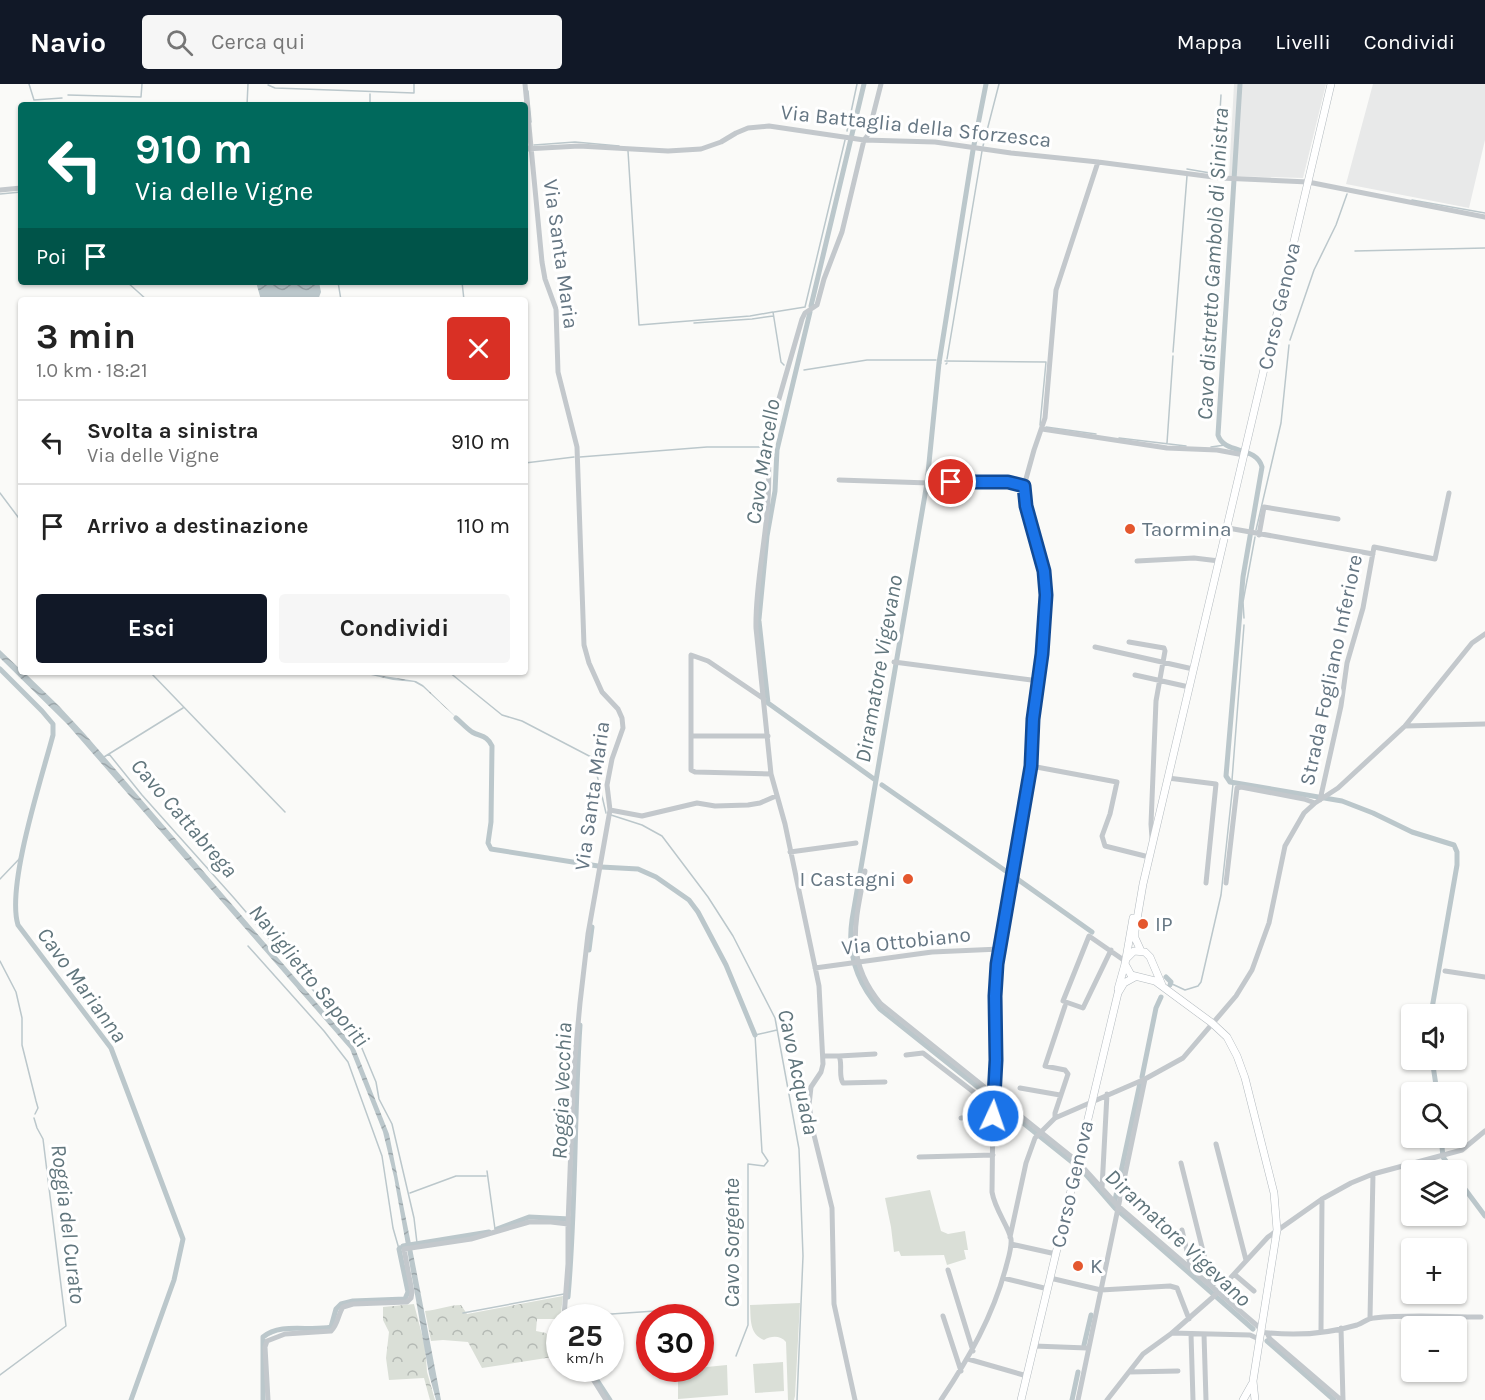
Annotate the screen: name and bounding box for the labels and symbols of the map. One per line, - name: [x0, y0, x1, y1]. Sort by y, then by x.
- street label: Via Battaglia della Sforzesca: [780, 100, 1052, 152]
- water label: Cavo distretto Gambolò di Sinistra: [1192, 107, 1234, 421]
- street label: Via Santa Maria: [539, 178, 583, 330]
- street label: Corso Genova: [1253, 240, 1305, 372]
- water label: Cavo Marcello: [740, 397, 786, 526]
- pin: [925, 456, 976, 507]
- place label: Taormina: [1142, 517, 1231, 541]
- marker: Taormina: [1123, 522, 1137, 536]
- street label: Strada Fogliano Inferiore: [1295, 552, 1367, 788]
- water label: Diramatore Vigevano: [850, 573, 908, 765]
- street label: Via Santa Maria: [570, 720, 614, 872]
- water label: Cavo Cattabrega: [125, 753, 243, 883]
- place label: I Castagni: [799, 867, 896, 891]
- marker: I Castagni: [901, 872, 915, 886]
- water label: Naviglietto Saporiti: [243, 899, 375, 1053]
- place label: IP: [1155, 912, 1173, 936]
- marker: IP: [1136, 917, 1150, 931]
- water label: Cavo Marianna: [31, 922, 133, 1048]
- street label: Via Ottobiano: [840, 922, 972, 960]
- water label: Cavo Acquada: [772, 1007, 824, 1137]
- water label: Roggia Vecchia: [547, 1022, 577, 1160]
- position arrow: [961, 1084, 1025, 1148]
- street label: Corso Genova: [1046, 1118, 1098, 1250]
- water label: Roggia del Curato: [45, 1143, 91, 1305]
- water label: Diramatore Vigevano: [1100, 1164, 1257, 1312]
- water label: Cavo Sorgente: [719, 1178, 745, 1308]
- place label: K: [1090, 1254, 1103, 1278]
- marker: K: [1071, 1259, 1085, 1273]
- speed limit sign: 30: [636, 1304, 714, 1382]

